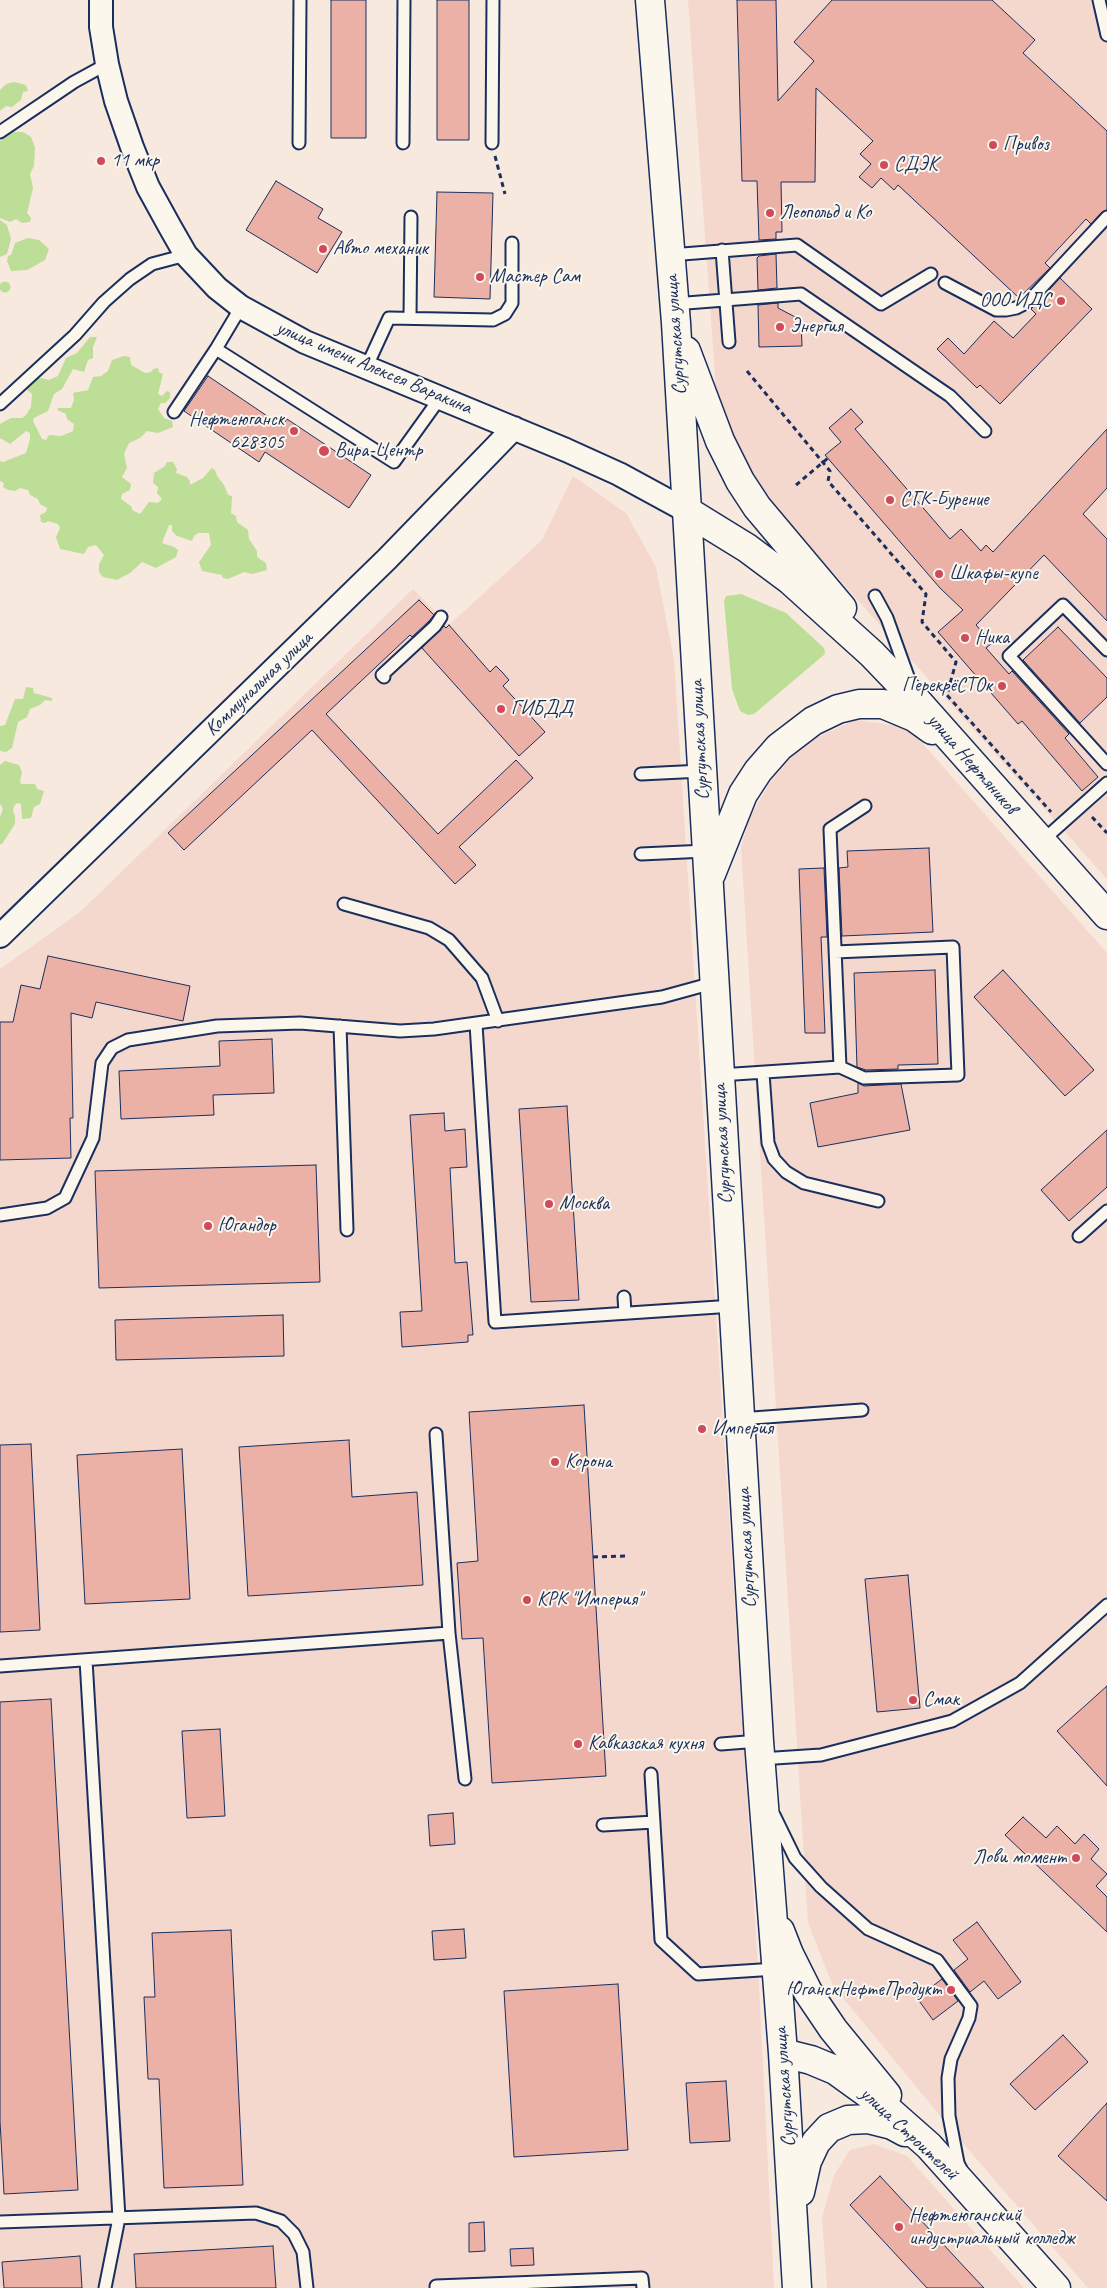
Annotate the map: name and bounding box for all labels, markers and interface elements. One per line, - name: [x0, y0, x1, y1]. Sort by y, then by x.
- place label: Привоз: [1003, 133, 1048, 157]
- marker: Привоз: [987, 139, 999, 151]
- place label: 11 мкр: [111, 149, 159, 173]
- place label: СДЭК: [894, 153, 938, 177]
- marker: 11 мкр: [95, 155, 107, 167]
- marker: СДЭК: [878, 159, 890, 171]
- place label: Леопольд и Ко: [780, 201, 871, 225]
- marker: Леопольд и Ко: [764, 207, 776, 219]
- place label: Авто механик: [333, 237, 428, 261]
- marker: Авто механик: [317, 243, 329, 255]
- place label: Мастер Сам: [490, 265, 580, 289]
- marker: Мастер Сам: [474, 271, 486, 283]
- street label: Сургутская улица: [660, 274, 692, 396]
- place label: ООО ИДС: [980, 289, 1051, 313]
- marker: ООО ИДС: [1055, 295, 1067, 307]
- place label: Энергия: [790, 315, 843, 339]
- street label: улица имени Алексея Варакина: [273, 316, 475, 420]
- marker: Энергия: [774, 321, 786, 333]
- place label: Нефтеюганск 628305: [189, 408, 284, 455]
- marker: Нефтеюганск 628305: [288, 425, 300, 437]
- place label: Вира-Центр: [335, 439, 422, 463]
- marker: Вира-Центр: [317, 444, 331, 458]
- place label: СГК-Бурение: [900, 488, 989, 512]
- marker: СГК-Бурение: [884, 494, 896, 506]
- place label: Шкафы-купе: [949, 562, 1038, 586]
- marker: Шкафы-купе: [933, 568, 945, 580]
- place label: Ника: [975, 626, 1009, 650]
- street label: Коммунальная улица: [200, 627, 318, 741]
- marker: Ника: [959, 632, 971, 644]
- place label: ПерекрёСТОк: [902, 674, 992, 698]
- street label: Сургутская улица: [685, 679, 715, 801]
- marker: ПерекрёСТОк: [996, 680, 1008, 692]
- place label: ГИБДД: [511, 697, 573, 721]
- marker: ГИБДД: [495, 703, 507, 715]
- street label: улица Нефтяников: [922, 709, 1022, 819]
- street label: Сургутская улица: [708, 1083, 738, 1205]
- place label: Москва: [559, 1192, 609, 1216]
- marker: Москва: [543, 1198, 555, 1210]
- place label: Югандор: [218, 1214, 276, 1238]
- marker: Югандор: [202, 1220, 214, 1232]
- place label: Империя: [712, 1417, 773, 1441]
- marker: Империя: [696, 1423, 708, 1435]
- place label: Корона: [565, 1450, 612, 1474]
- marker: Корона: [549, 1456, 561, 1468]
- street label: Сургутская улица: [732, 1487, 762, 1609]
- place label: КРК "Империя": [537, 1588, 642, 1612]
- marker: КРК "Империя": [521, 1594, 533, 1606]
- place label: Смак: [923, 1688, 959, 1712]
- marker: Смак: [907, 1694, 919, 1706]
- place label: Кавказская кухня: [588, 1732, 703, 1756]
- marker: Кавказская кухня: [572, 1738, 584, 1750]
- place label: Лови момент: [973, 1846, 1066, 1870]
- marker: Лови момент: [1070, 1852, 1082, 1864]
- place label: ЮганскНефтеПродукт: [786, 1978, 941, 2002]
- marker: ЮганскНефтеПродукт: [945, 1984, 957, 1996]
- street label: Сургутская улица: [769, 2026, 801, 2148]
- street label: улица Строителей: [855, 2082, 963, 2186]
- place label: Нефтеюганский индустриальный колледж: [909, 2204, 1074, 2251]
- marker: Нефтеюганский индустриальный колледж: [893, 2221, 905, 2233]

